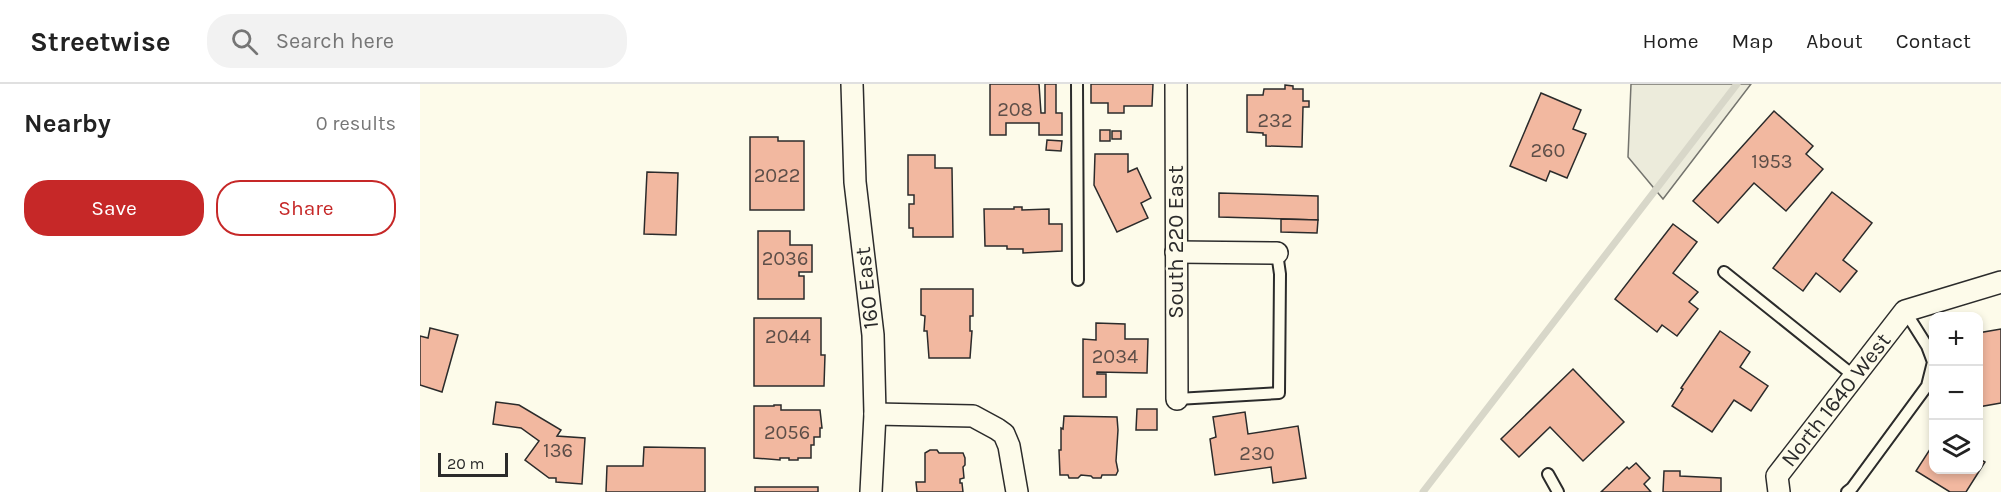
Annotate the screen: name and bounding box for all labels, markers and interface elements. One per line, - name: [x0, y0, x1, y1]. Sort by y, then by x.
- search box: [207, 14, 627, 68]
- text: Streetwise: [30, 25, 171, 58]
- icon: search: [228, 25, 261, 58]
- text: Search here: [276, 28, 394, 54]
- text: Home: [1643, 29, 1699, 53]
- text: Map: [1732, 29, 1773, 53]
- text: About: [1806, 29, 1863, 53]
- text: Contact: [1896, 29, 1971, 53]
- house number: 208: [997, 98, 1033, 121]
- text: Nearby: [24, 108, 111, 139]
- house number: 232: [1258, 109, 1293, 132]
- text: 0 results: [316, 112, 396, 135]
- house number: 260: [1531, 139, 1565, 162]
- house number: 1953: [1751, 150, 1793, 173]
- house number: 2022: [754, 164, 800, 187]
- street label: South 220 East: [1163, 165, 1189, 319]
- button: Save: [24, 180, 204, 236]
- button: Share: [216, 180, 396, 236]
- street label: 160 East: [850, 246, 884, 330]
- house number: 2036: [762, 247, 808, 270]
- map controls: [1929, 312, 1983, 474]
- button: +: [1929, 312, 1983, 366]
- house number: 2044: [765, 325, 811, 348]
- street label: North 1640 West: [1776, 328, 1896, 472]
- house number: 2034: [1092, 345, 1138, 368]
- button: −: [1929, 366, 1983, 420]
- button: layers: [1929, 420, 1983, 474]
- house number: 2056: [764, 421, 810, 444]
- house number: 136: [543, 439, 573, 462]
- house number: 230: [1239, 442, 1275, 465]
- scale bar: [438, 450, 508, 478]
- text: 20 m: [447, 454, 485, 473]

